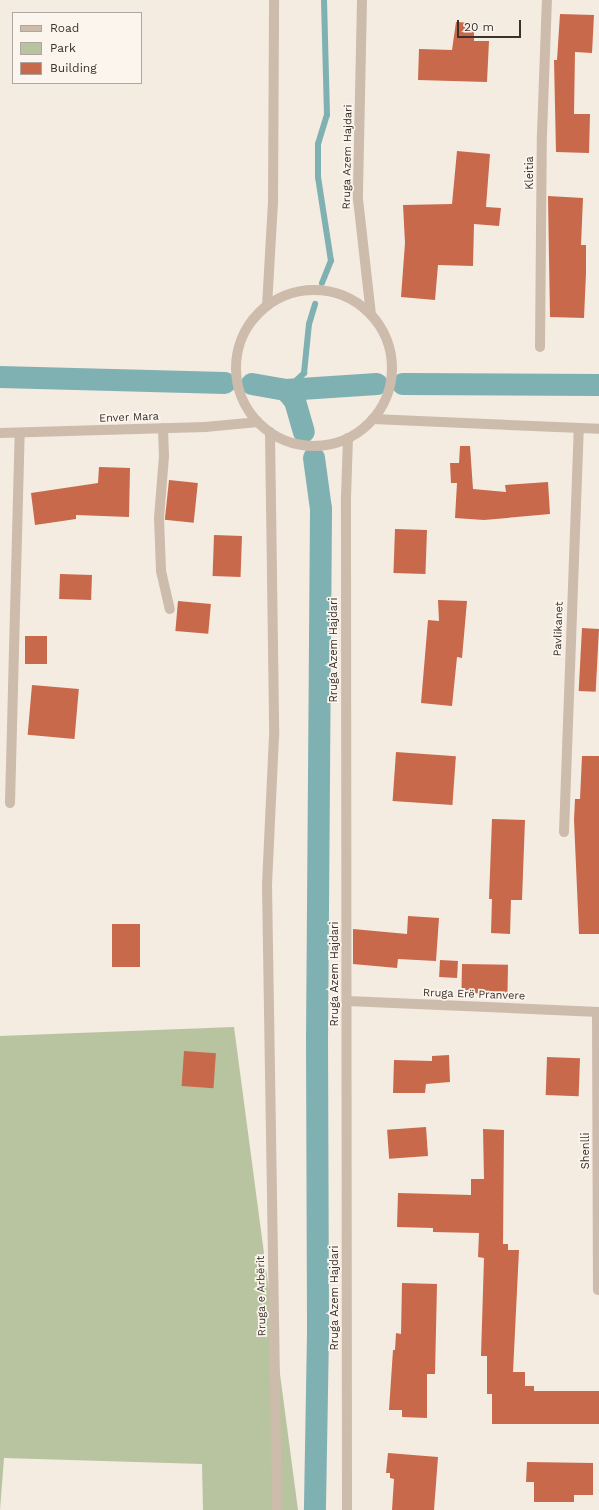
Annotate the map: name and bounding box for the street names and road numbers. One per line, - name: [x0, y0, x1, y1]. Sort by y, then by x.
- street label: Rruga Azem Hajdari: [340, 104, 356, 210]
- street label: Kleitia: [523, 156, 537, 190]
- street label: Enver Mara: [99, 410, 159, 426]
- street label: Rruga Azem Hajdari: [327, 597, 341, 703]
- street label: Pavlikanet: [551, 601, 567, 657]
- street label: Rruga Azem Hajdari: [328, 921, 342, 1027]
- street label: Rruga Erë Pranvere: [423, 987, 525, 1003]
- street label: Shenlli: [579, 1133, 593, 1169]
- street label: Rruga Azem Hajdari: [328, 1245, 342, 1351]
- street label: Rruga e Arbërit: [255, 1255, 269, 1337]

